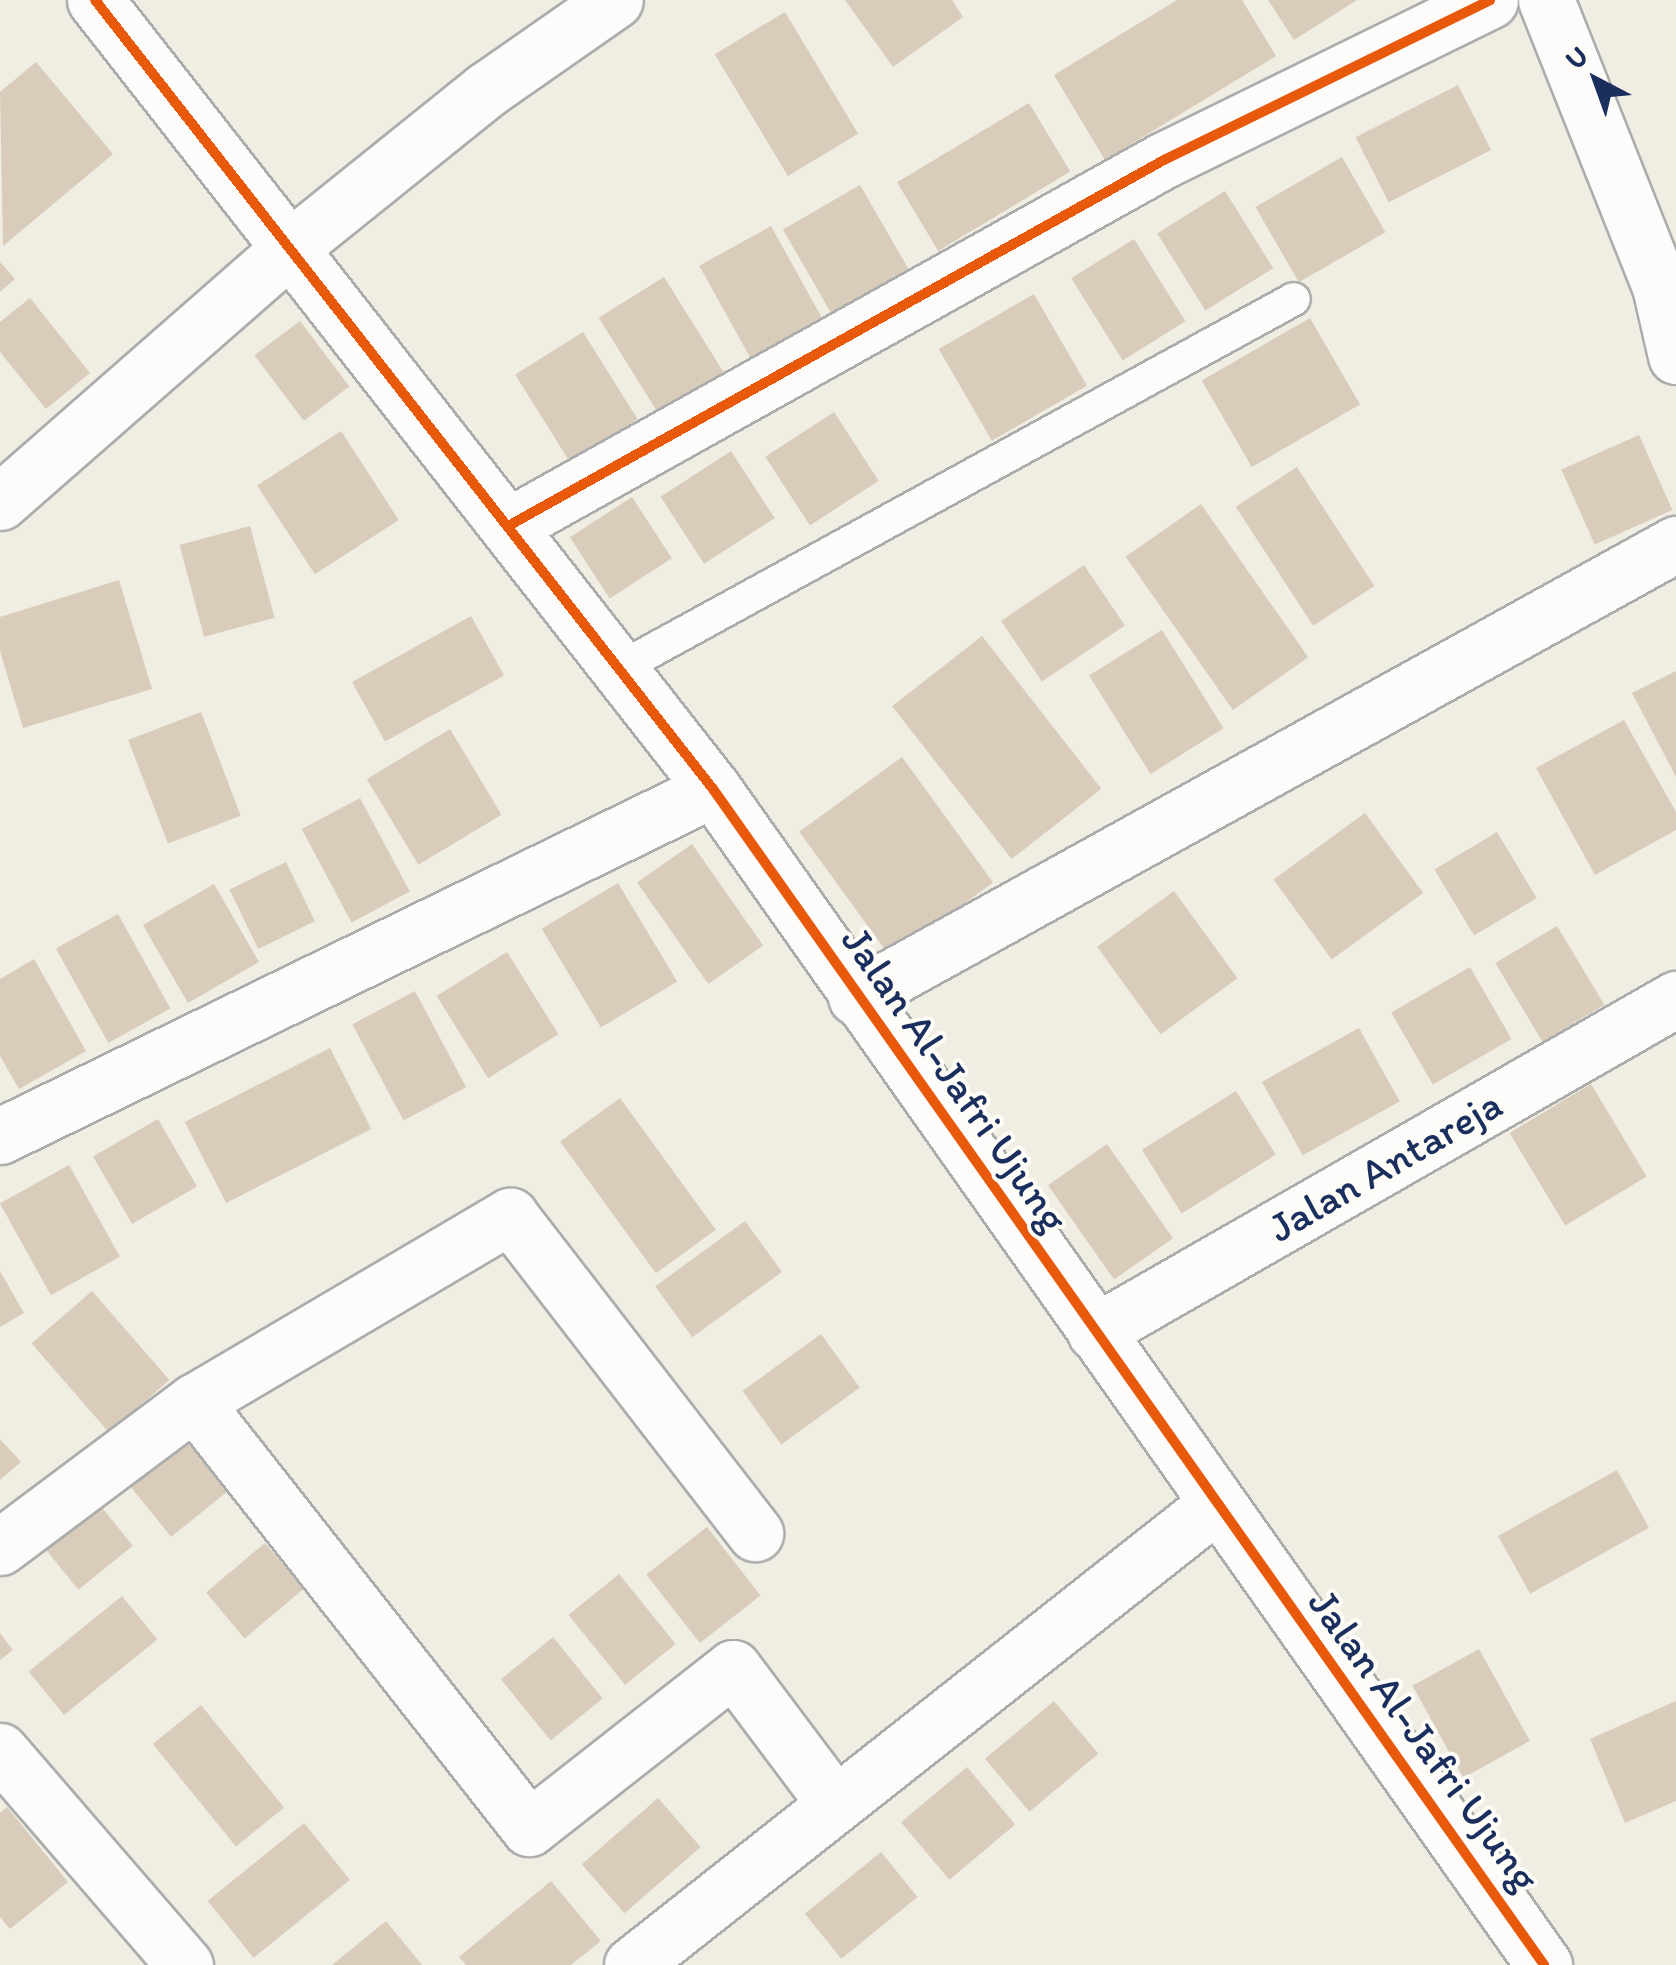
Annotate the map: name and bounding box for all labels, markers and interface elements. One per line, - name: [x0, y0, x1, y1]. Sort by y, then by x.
- north arrow: [1546, 30, 1646, 130]
- text: U: [1558, 38, 1594, 76]
- street label: Jalan Al-Jafri Ujung: [831, 917, 1079, 1241]
- street label: Jalan Antareja: [1259, 1078, 1511, 1254]
- street label: Jalan Al-Jafri Ujung: [1297, 1579, 1551, 1901]

